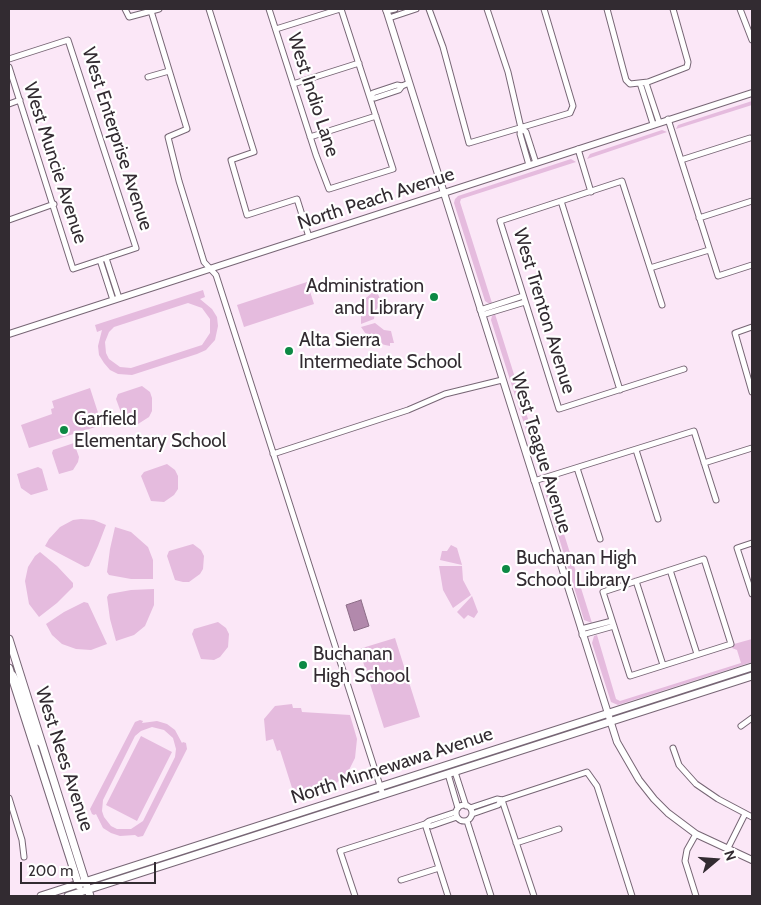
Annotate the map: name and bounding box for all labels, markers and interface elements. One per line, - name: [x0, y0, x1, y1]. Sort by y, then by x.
- street label: West Indio Lane: [282, 30, 344, 160]
- street label: West Enterprise Avenue: [77, 45, 157, 233]
- street label: West Muncie Avenue: [18, 79, 92, 247]
- street label: North Peach Avenue: [295, 163, 457, 235]
- street label: West Trenton Avenue: [508, 226, 580, 396]
- place label: Administration and Library: [306, 275, 424, 319]
- marker: Administration and Library: [428, 291, 440, 303]
- place label: Alta Sierra Intermediate School: [299, 329, 462, 373]
- marker: Alta Sierra Intermediate School: [283, 345, 295, 357]
- street label: West Teague Avenue: [506, 370, 576, 536]
- place label: Garfield Elementary School: [74, 408, 226, 452]
- marker: Garfield Elementary School: [58, 424, 70, 436]
- place label: Buchanan High School Library: [516, 547, 637, 591]
- marker: Buchanan High School Library: [500, 563, 512, 575]
- place label: Buchanan High School: [313, 643, 410, 687]
- marker: Buchanan High School: [297, 659, 309, 671]
- street label: West Nees Avenue: [30, 684, 98, 834]
- street label: North Minnewawa Avenue: [288, 723, 496, 809]
- north arrow: [691, 835, 741, 885]
- text: N: [720, 848, 740, 863]
- scale bar: [22, 852, 159, 884]
- text: 200 m: [28, 862, 73, 880]

